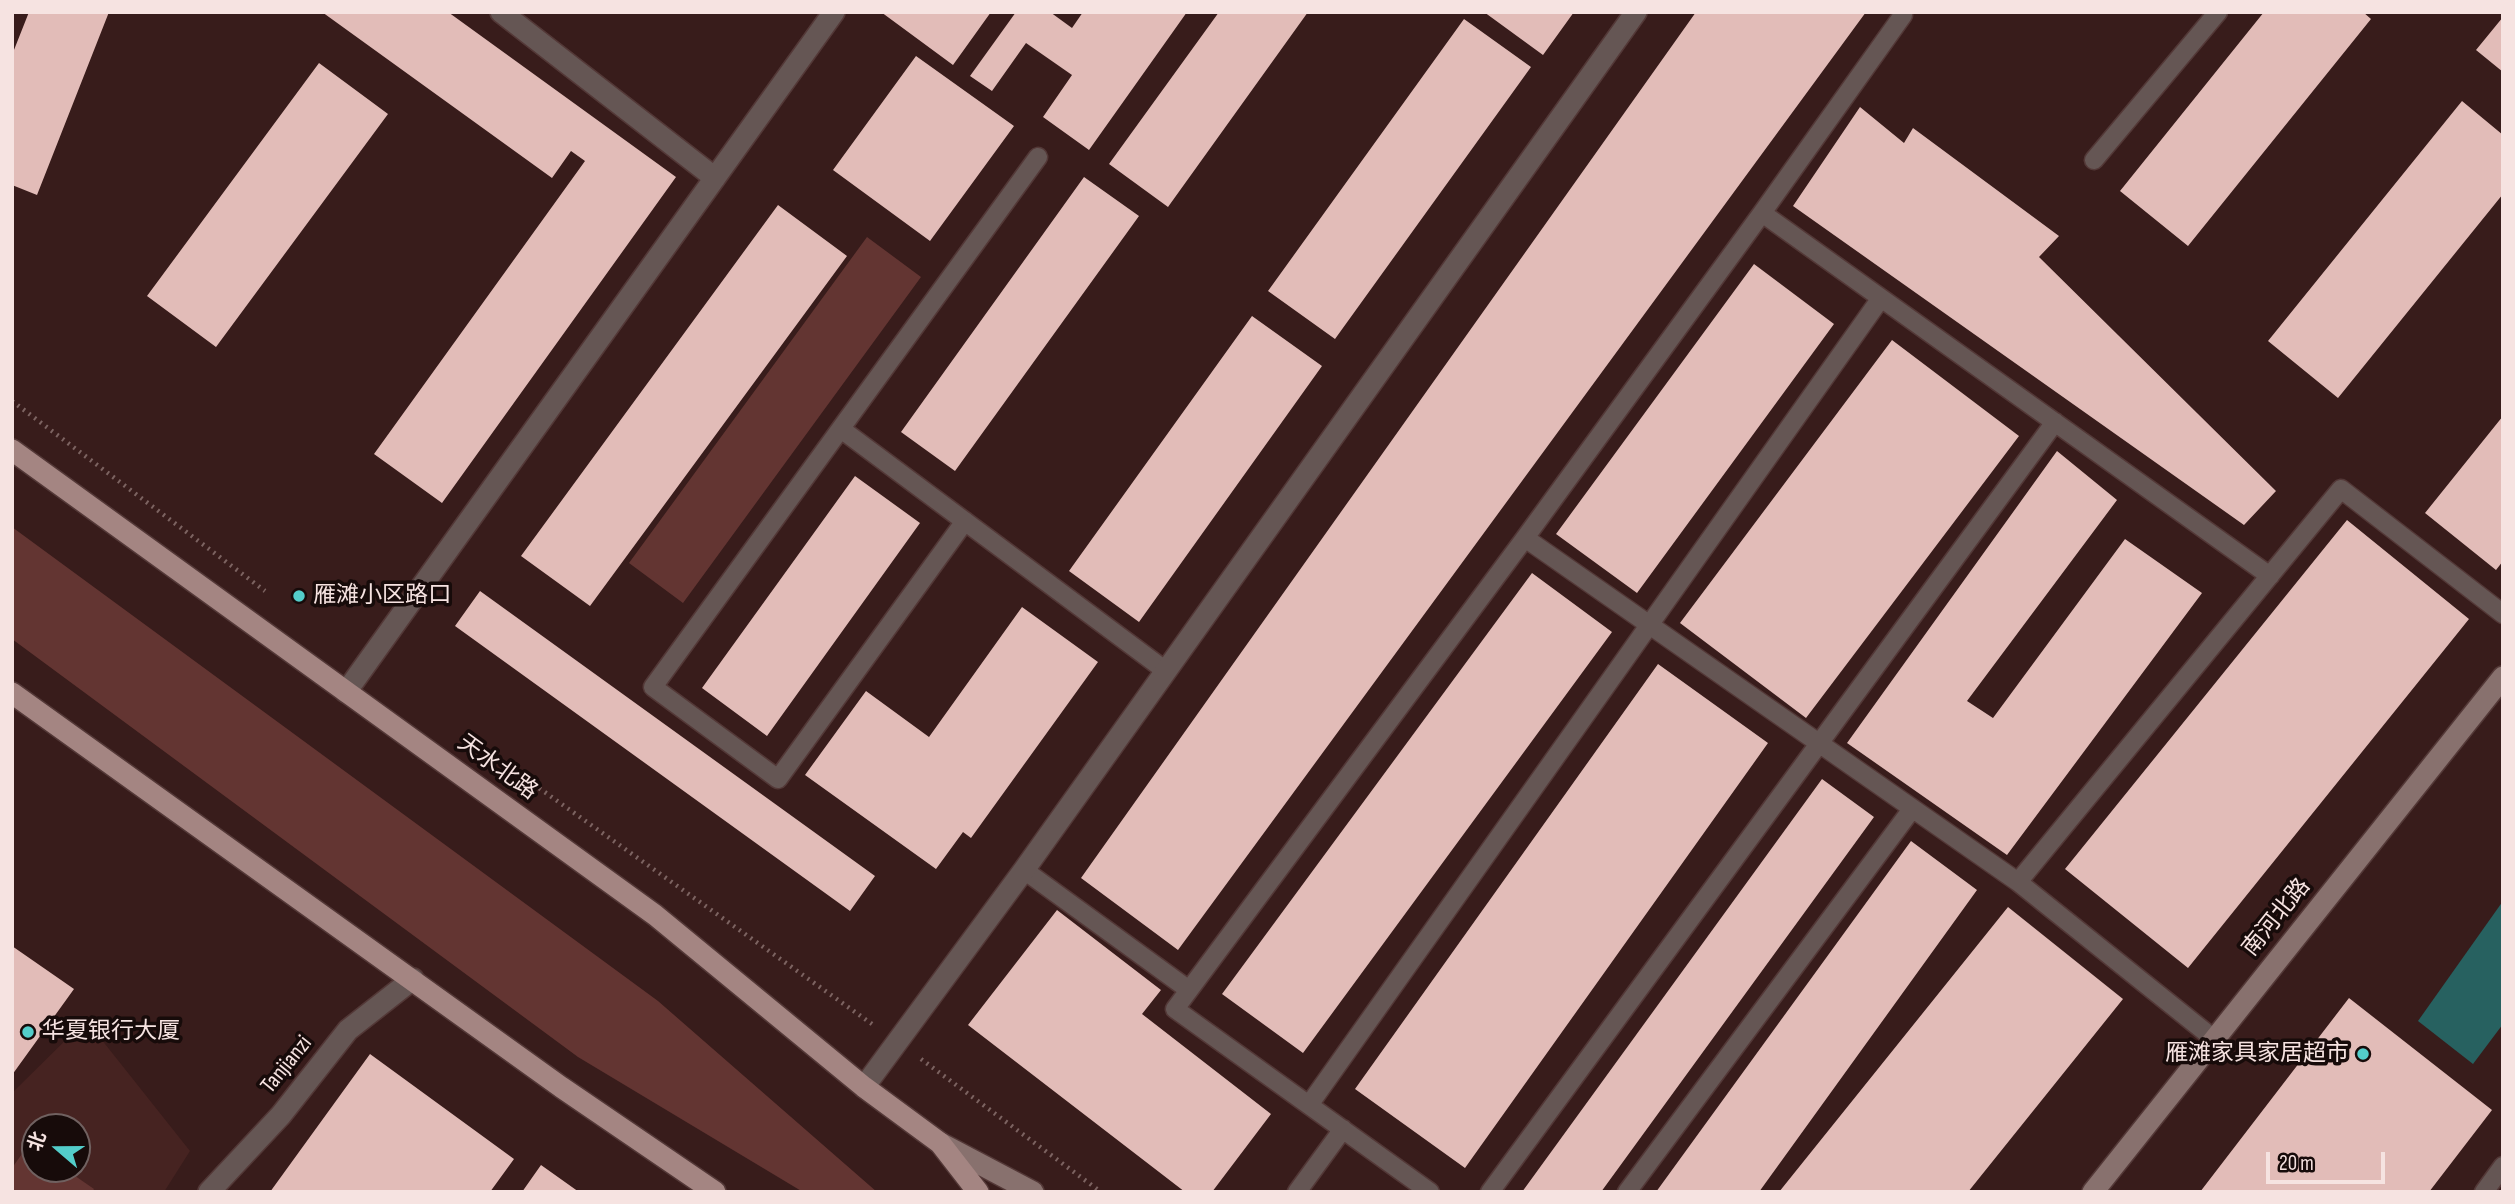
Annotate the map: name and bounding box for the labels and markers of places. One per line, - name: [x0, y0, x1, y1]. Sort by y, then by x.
- place label: 雁滩小区路口: [313, 582, 451, 610]
- marker: 雁滩小区路口: [291, 588, 307, 604]
- place label: 华夏银行大厦: [42, 1018, 180, 1046]
- marker: 华夏银行大厦: [20, 1024, 36, 1040]
- place label: 雁滩家具家居超市: [2165, 1040, 2349, 1068]
- marker: 雁滩家具家居超市: [2355, 1046, 2371, 1062]

